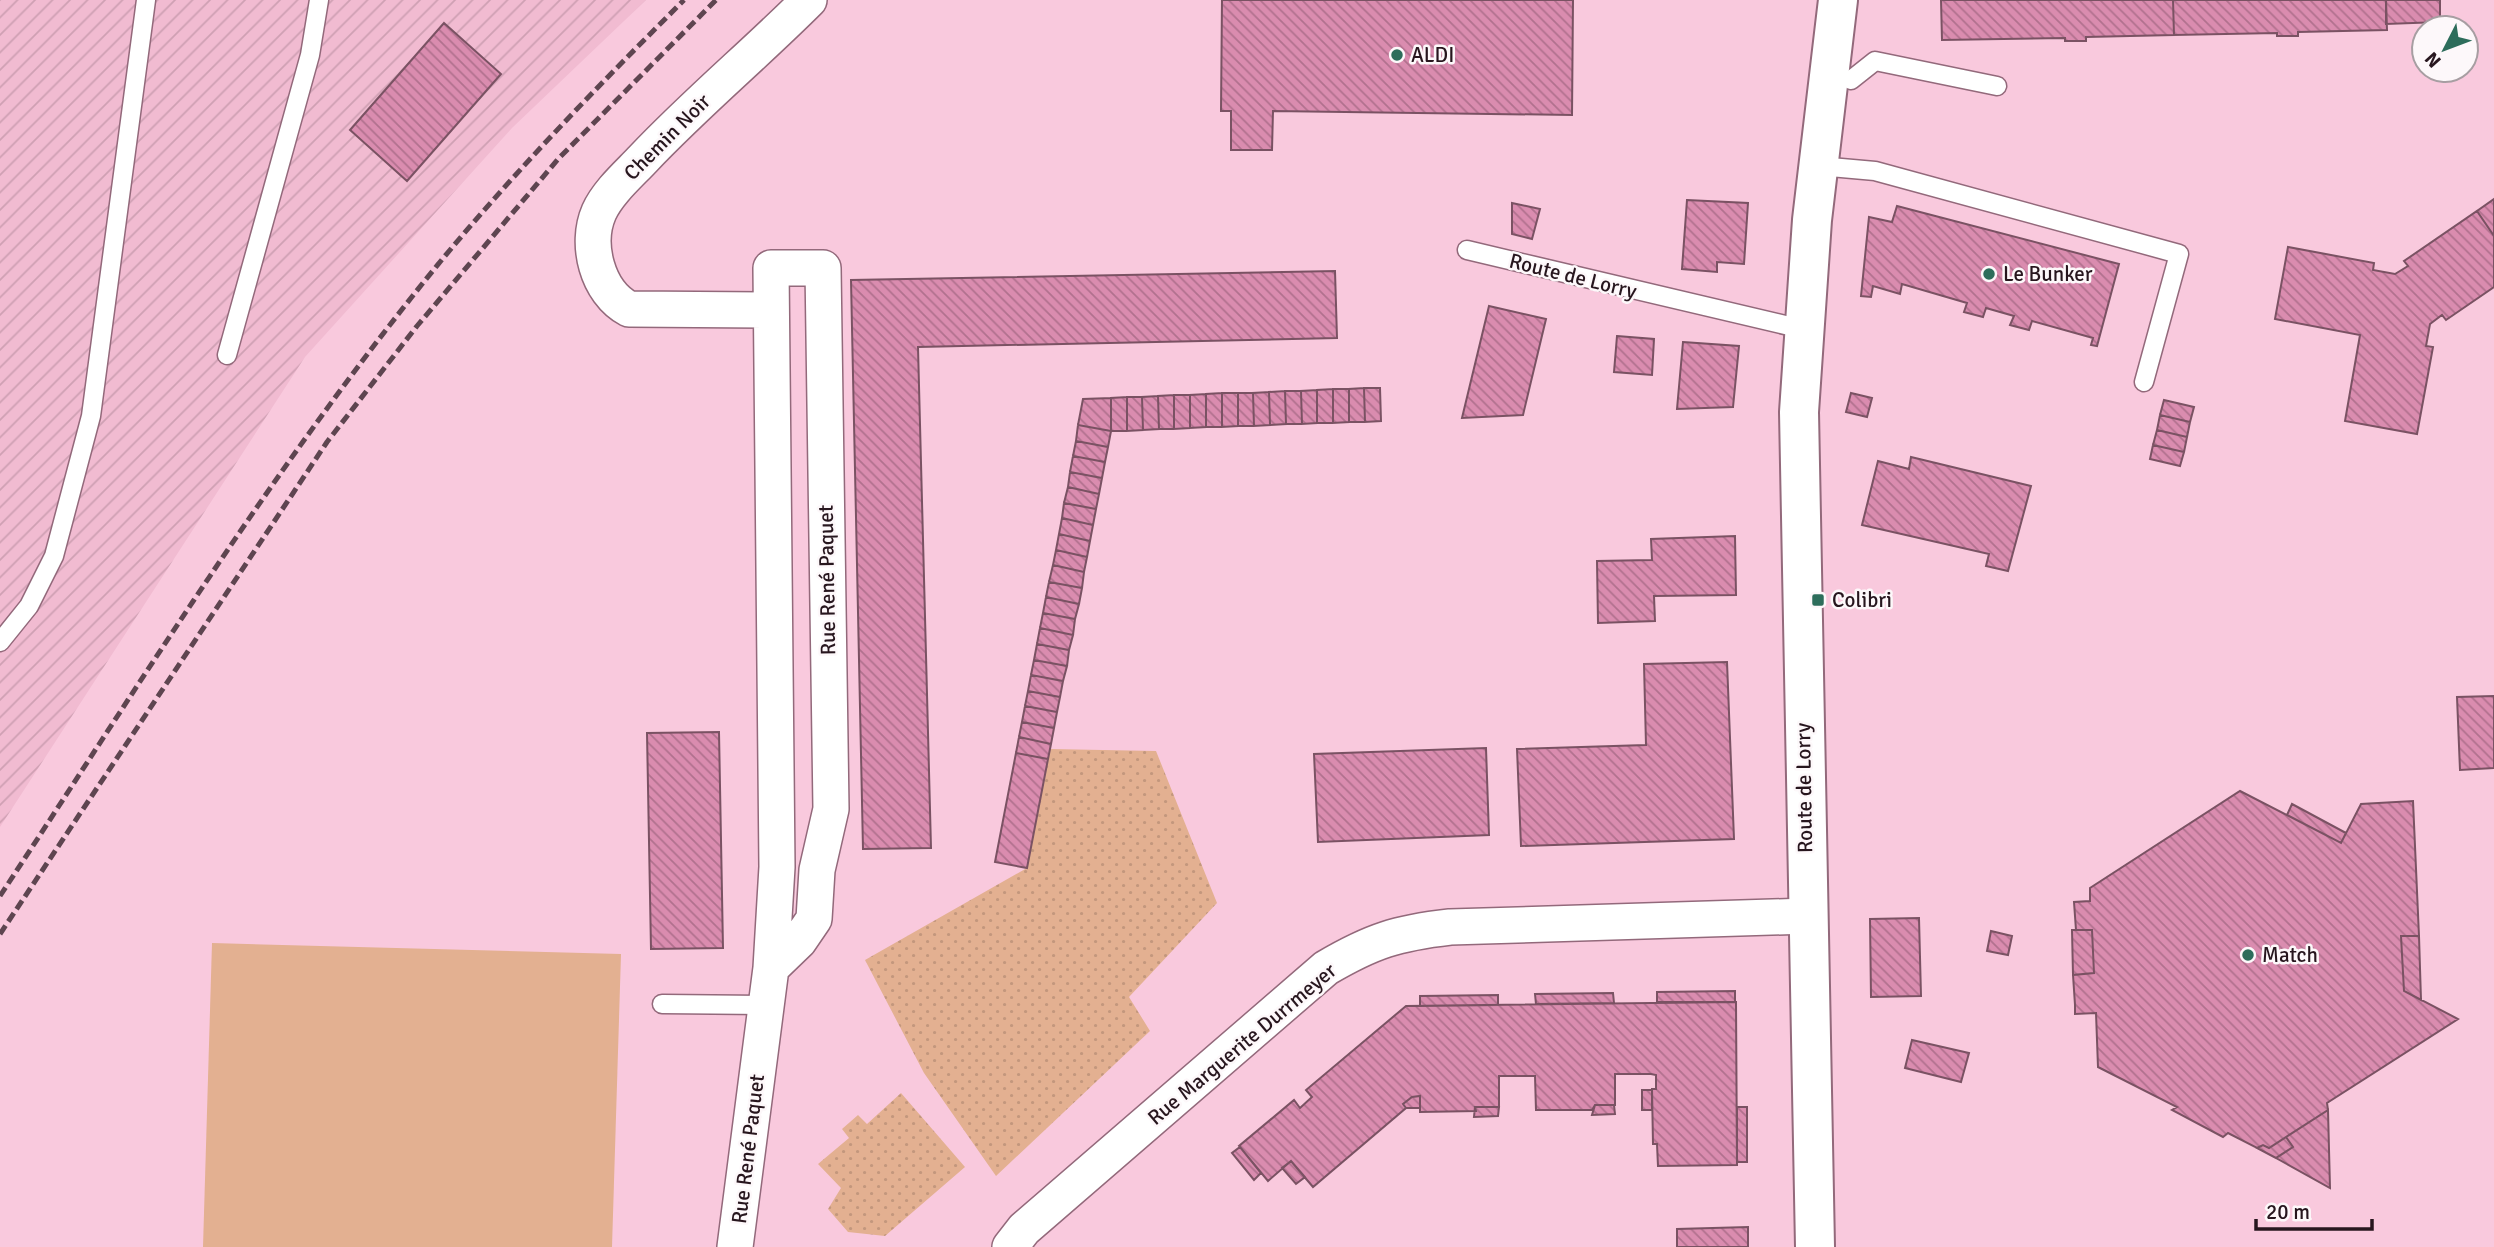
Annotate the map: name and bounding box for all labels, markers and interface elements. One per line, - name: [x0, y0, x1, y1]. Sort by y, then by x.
- north arrow: [2410, 14, 2480, 84]
- place label: ALDI: [1411, 42, 1454, 68]
- marker: ALDI: [1389, 47, 1405, 63]
- text: N: [2420, 47, 2446, 73]
- street label: Chemin Noir: [618, 88, 716, 186]
- street label: Route de Lorry: [1507, 248, 1640, 304]
- place label: Le Bunker: [2003, 261, 2093, 287]
- marker: Le Bunker: [1981, 266, 1997, 282]
- street label: Rue René Paquet: [813, 504, 841, 656]
- place label: Colibri: [1832, 587, 1892, 613]
- marker: Colibri: [1810, 592, 1826, 608]
- street label: Route de Lorry: [1790, 722, 1818, 853]
- place label: Match: [2262, 942, 2318, 968]
- marker: Match: [2240, 947, 2256, 963]
- street label: Rue Marguerite Durrmeyer: [1142, 957, 1342, 1131]
- street label: Rue René Paquet: [726, 1073, 770, 1225]
- scale bar: [2256, 1188, 2372, 1232]
- text: 20 m: [2266, 1199, 2310, 1225]

